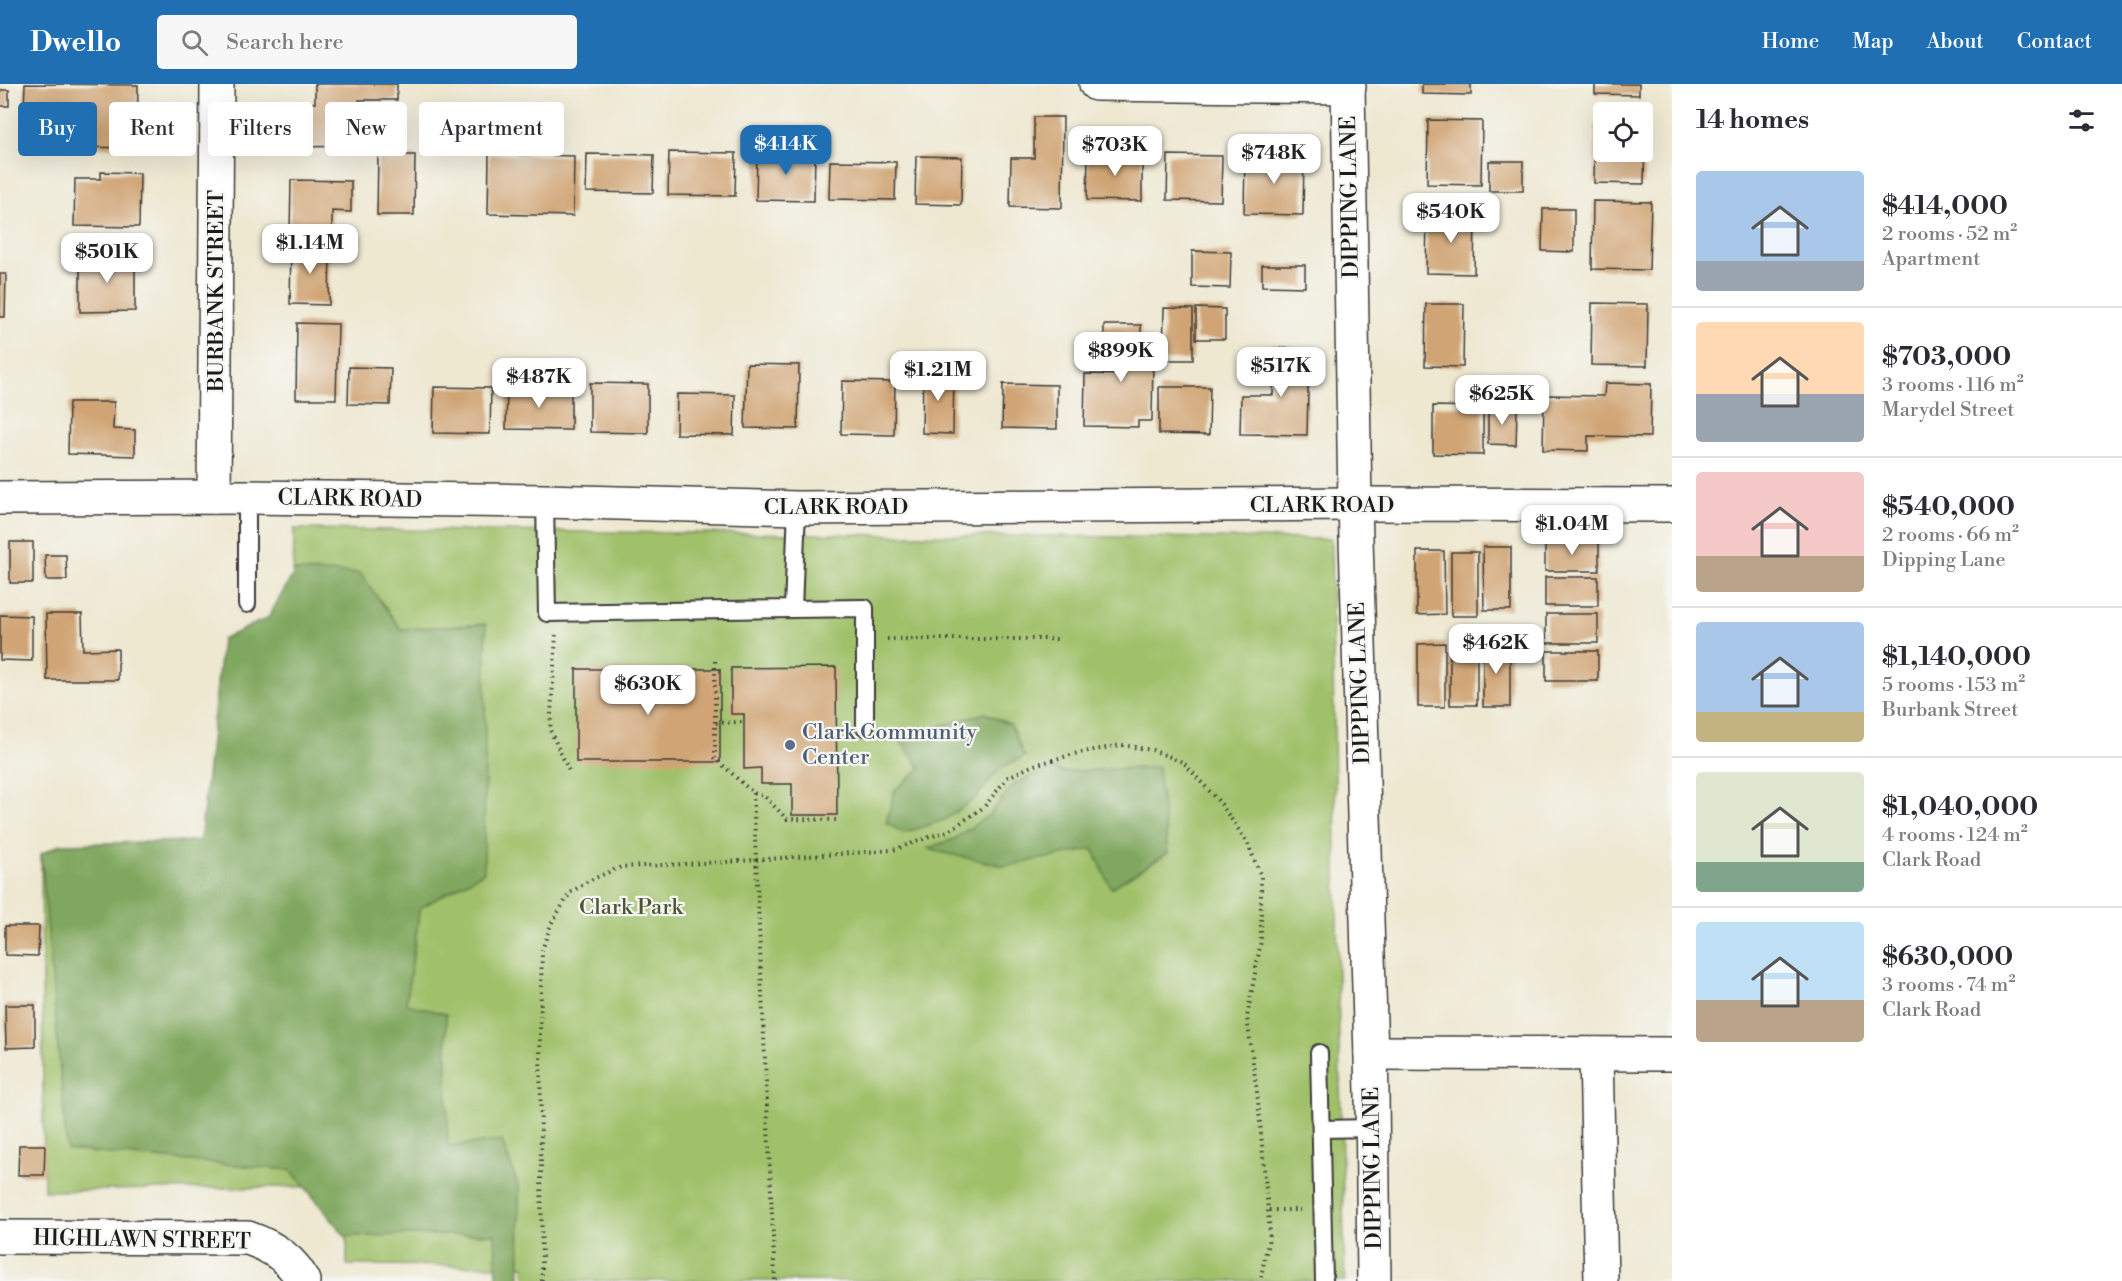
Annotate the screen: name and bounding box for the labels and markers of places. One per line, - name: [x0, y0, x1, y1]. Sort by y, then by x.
- pin: $414K: [744, 125, 828, 176]
- pin: $703K: [1073, 126, 1157, 177]
- pin: $748K: [1232, 134, 1316, 185]
- pin: $540K: [1409, 193, 1493, 244]
- pin: $1.14M: [261, 224, 359, 275]
- pin: $501K: [65, 233, 149, 284]
- pin: $899K: [1079, 332, 1163, 383]
- pin: $517K: [1239, 347, 1323, 398]
- pin: $1.21M: [889, 351, 987, 402]
- pin: $487K: [497, 358, 581, 409]
- pin: $625K: [1460, 375, 1544, 426]
- pin: $1.04M: [1523, 505, 1621, 556]
- pin: $462K: [1454, 624, 1538, 675]
- pin: $630K: [606, 665, 690, 716]
- place label: Clark Community Center: [802, 719, 977, 771]
- marker: Clark Community Center: [783, 738, 797, 752]

